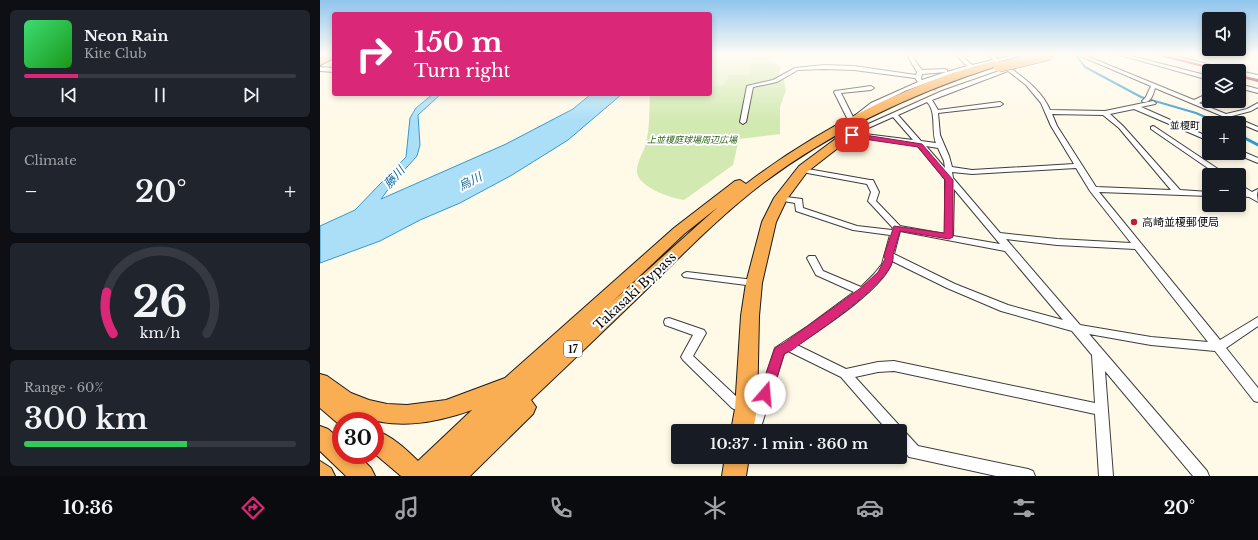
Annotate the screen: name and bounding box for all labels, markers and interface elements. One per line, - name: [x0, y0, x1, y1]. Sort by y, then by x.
- map controls: [1202, 12, 1246, 212]
- button: sound: [1202, 12, 1246, 56]
- text: 150 m: [414, 25, 502, 60]
- text: Neon Rain: [84, 26, 168, 45]
- icon: right: [348, 28, 400, 80]
- text: Kite Club: [84, 45, 147, 62]
- text: Turn right: [414, 60, 510, 82]
- button: layers: [1202, 64, 1246, 108]
- icon: previous: [58, 84, 80, 106]
- icon: pause: [149, 84, 171, 106]
- icon: next: [240, 84, 262, 106]
- button: +: [1202, 116, 1246, 160]
- pin: [835, 118, 869, 152]
- district label: 並榎町: [1170, 119, 1200, 132]
- icon: arrive: [841, 124, 863, 146]
- park label: 上並榎庭球場周辺広場: [647, 134, 738, 145]
- text: Climate: [24, 152, 77, 169]
- water label: 藤川: [380, 162, 409, 191]
- water label: 烏川: [456, 168, 486, 193]
- button: −: [1202, 168, 1246, 212]
- text: 20°: [135, 173, 187, 210]
- text: −: [24, 178, 38, 205]
- text: +: [284, 178, 296, 205]
- place label: 高崎並榎郵便局: [1142, 215, 1219, 229]
- marker: 高崎並榎郵便局: [1129, 217, 1139, 227]
- street label: Takasaki Bypass: [590, 248, 680, 334]
- text: 26: [132, 277, 188, 328]
- text: km/h: [140, 324, 180, 342]
- road number: 17: [564, 341, 582, 357]
- position arrow: [744, 373, 786, 415]
- text: Range · 60%: [24, 379, 103, 396]
- text: 300 km: [24, 400, 148, 437]
- speed limit sign: 30: [332, 412, 384, 464]
- text: 10:37 · 1 min · 360 m: [710, 434, 868, 453]
- icon: directions: [239, 494, 267, 522]
- icon: music: [393, 494, 421, 522]
- icon: phone: [547, 494, 575, 522]
- icon: climate: [701, 494, 729, 522]
- icon: car: [856, 494, 884, 522]
- icon: filters: [1010, 494, 1038, 522]
- text: 10:36: [63, 497, 113, 519]
- text: 20°: [1164, 497, 1195, 519]

